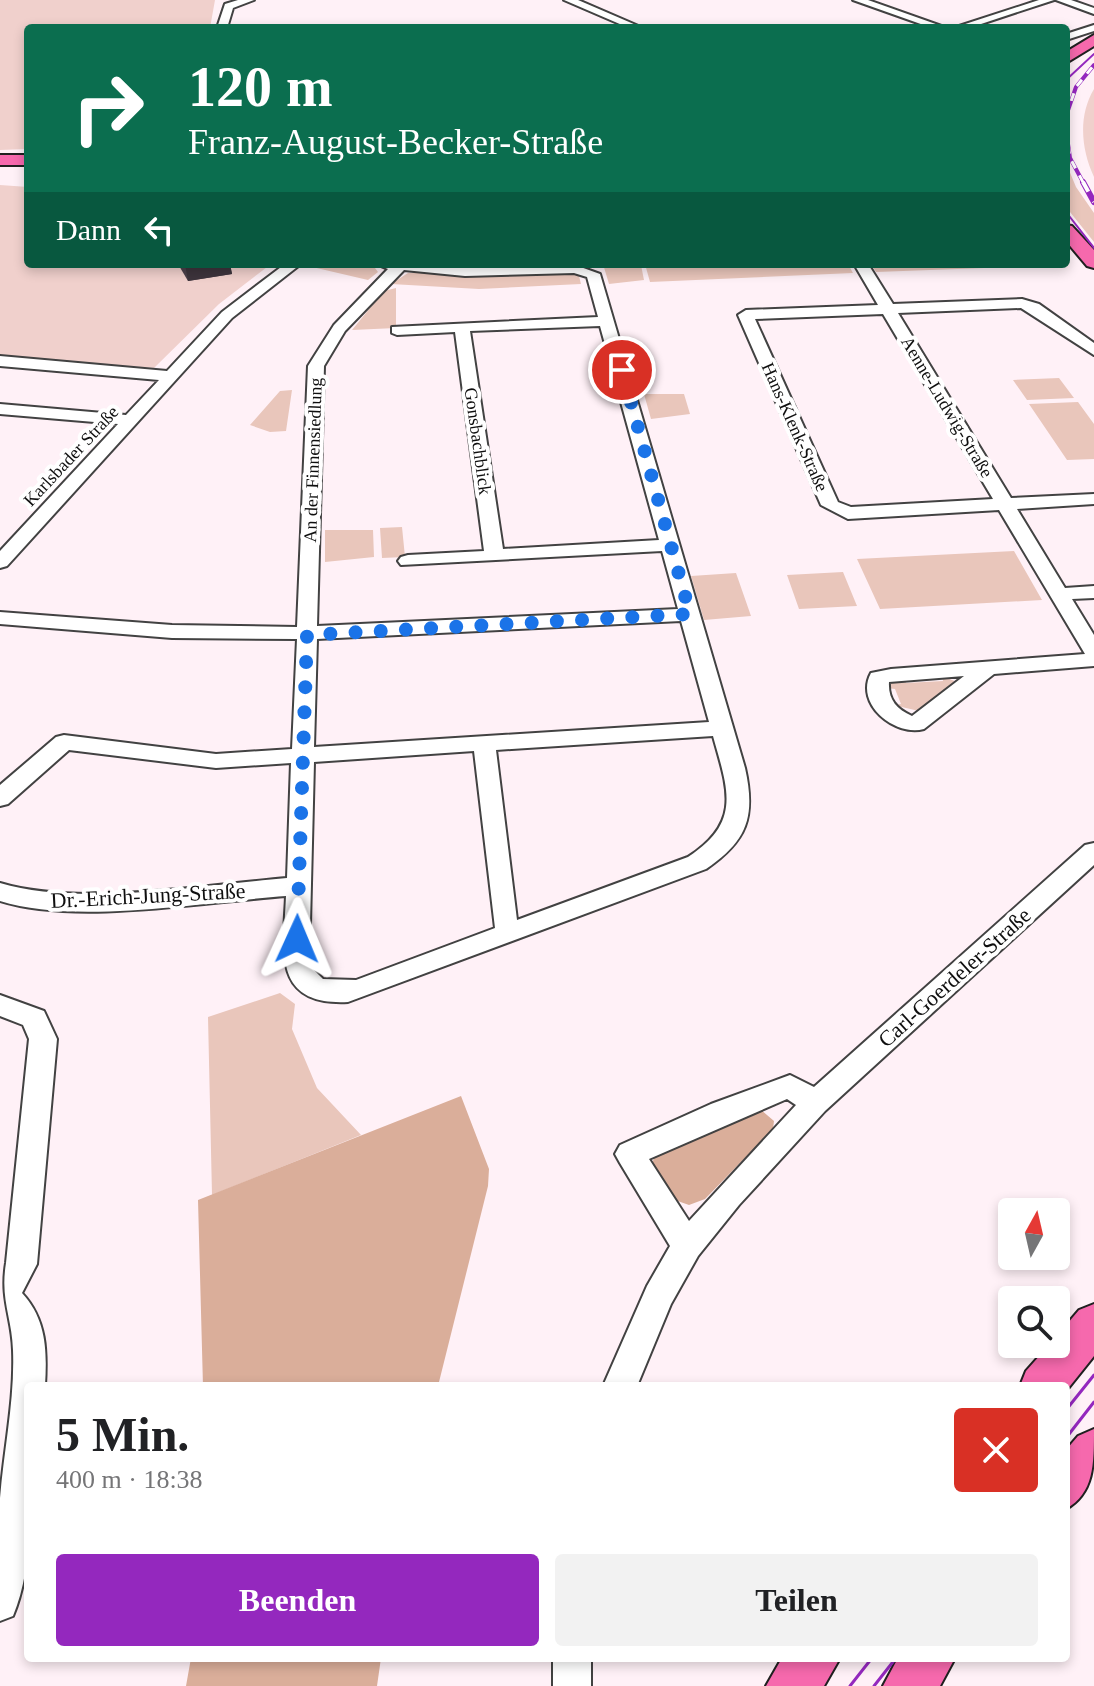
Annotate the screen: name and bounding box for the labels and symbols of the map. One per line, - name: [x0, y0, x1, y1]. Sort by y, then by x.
- street label: Aenne-Ludwig-Straße: [897, 333, 997, 481]
- pin: [588, 336, 656, 404]
- street label: Hans-Klenk-Straße: [758, 359, 832, 495]
- street label: An der Finnensiedlung: [300, 377, 326, 543]
- street label: Gonsbachblick: [461, 386, 495, 496]
- street label: Karlsbader Straße: [20, 402, 122, 510]
- street label: Dr.-Erich-Jung-Straße: [50, 878, 246, 913]
- position arrow: [255, 897, 339, 981]
- street label: Carl-Goerdeler-Straße: [873, 902, 1036, 1052]
- north arrow: [998, 1198, 1070, 1270]

